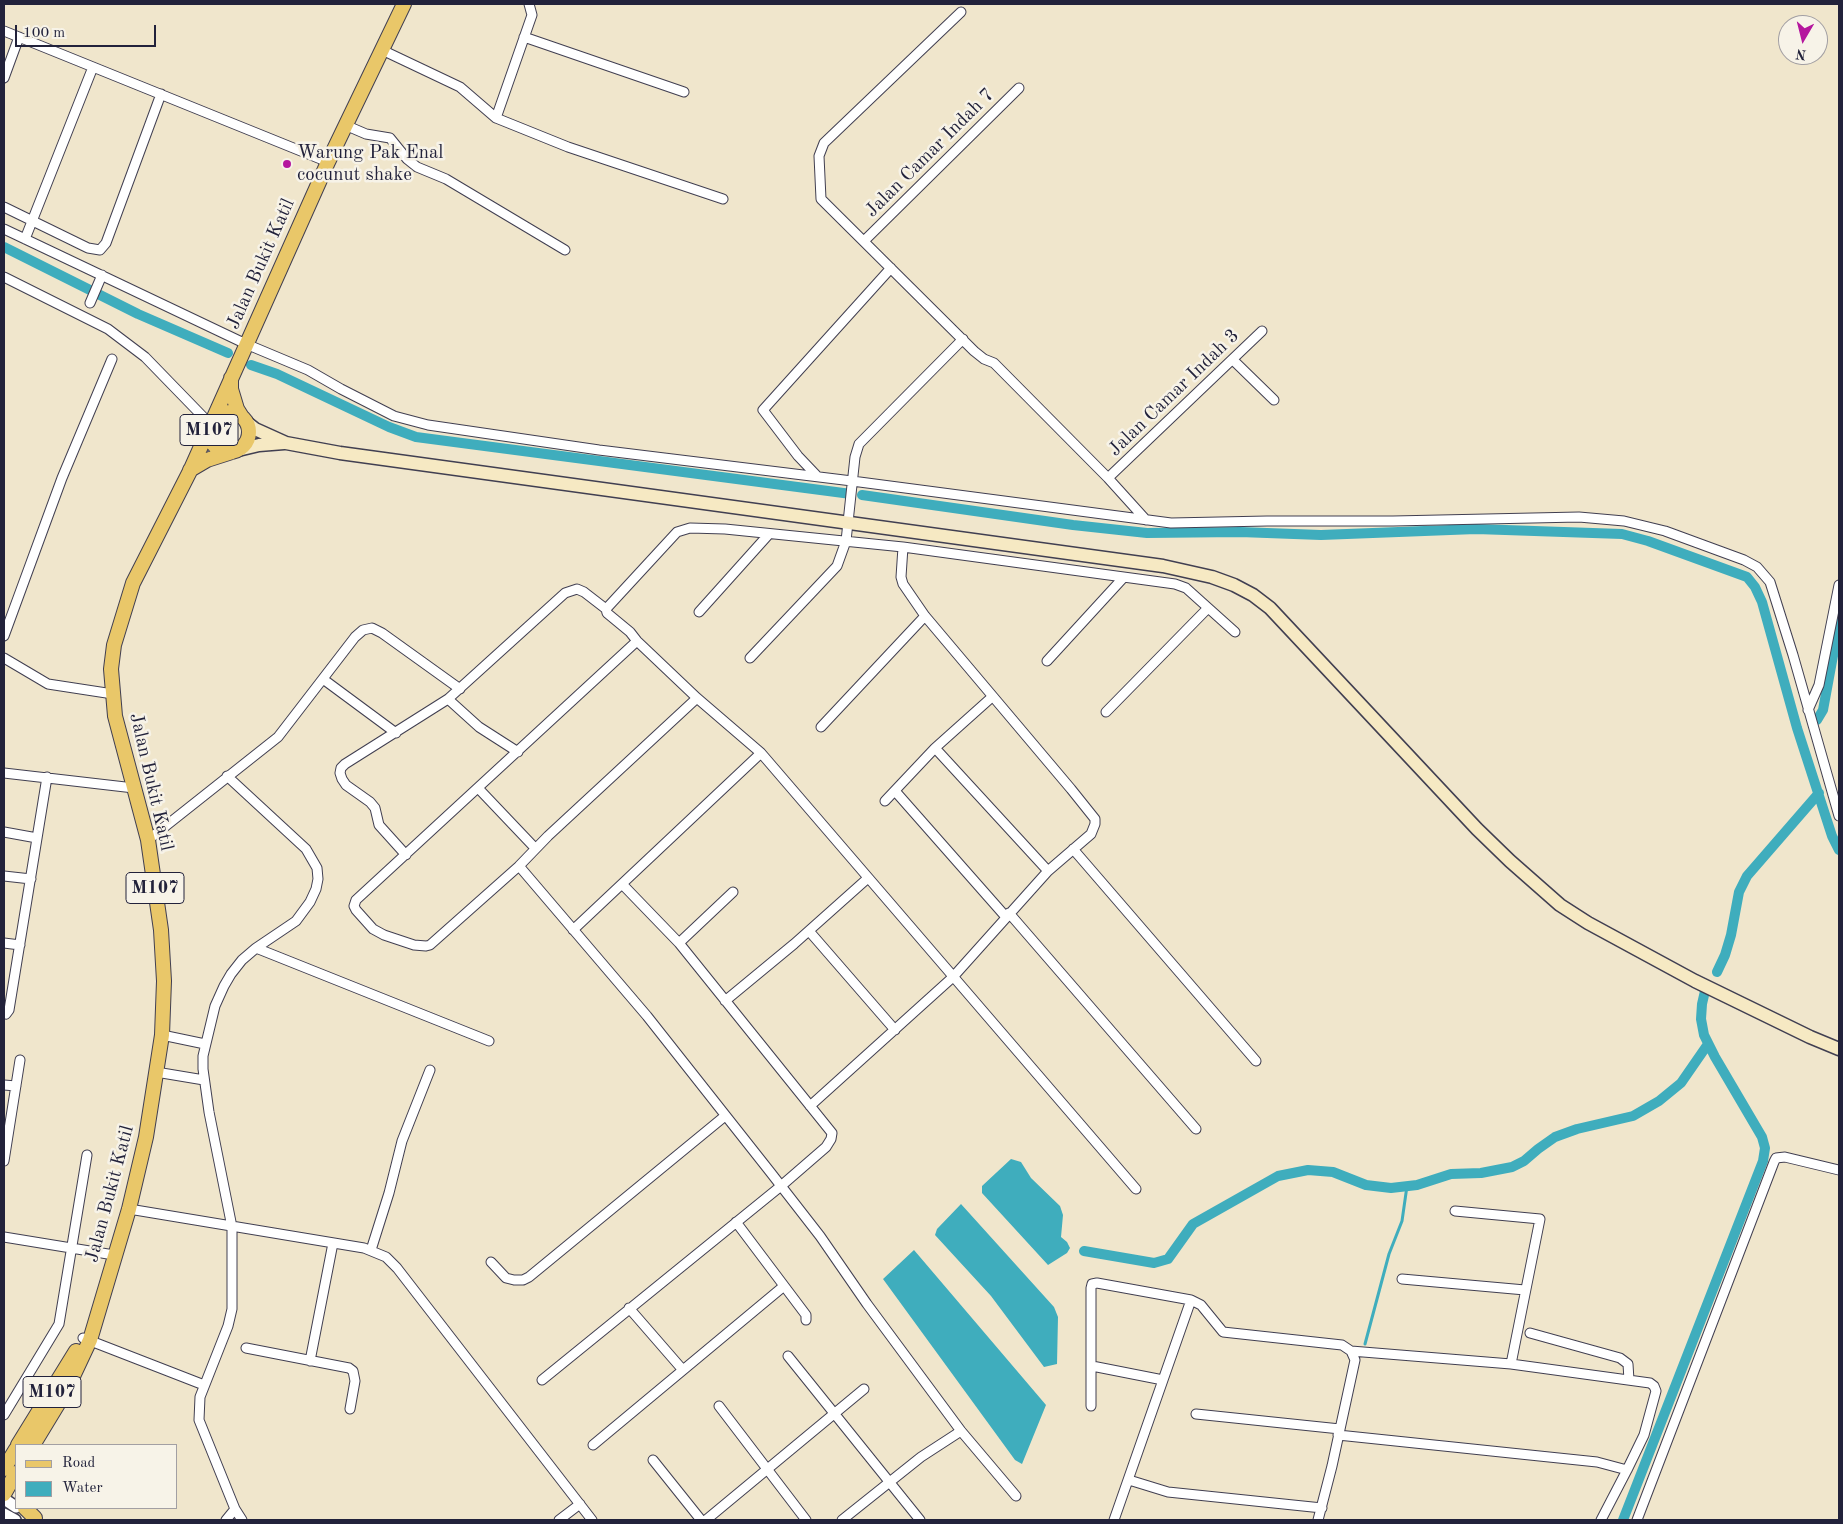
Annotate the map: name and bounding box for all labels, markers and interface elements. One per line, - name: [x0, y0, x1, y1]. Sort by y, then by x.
- scale bar: [18, 15, 159, 47]
- north arrow: [1778, 15, 1828, 65]
- text: 100 m: [23, 26, 65, 41]
- text: N: [1795, 46, 1807, 62]
- street label: Jalan Camar Indah 7: [861, 84, 999, 222]
- place label: Warung Pak Enal cocunut shake: [297, 142, 443, 186]
- marker: Warung Pak Enal cocunut shake: [281, 158, 293, 170]
- street label: Jalan Bukit Katil: [222, 195, 300, 333]
- street label: Jalan Camar Indah 3: [1104, 325, 1244, 461]
- road number: M107: [180, 414, 238, 446]
- street label: Jalan Bukit Katil: [124, 711, 178, 853]
- road number: M107: [126, 872, 184, 904]
- street label: Jalan Bukit Katil: [81, 1123, 139, 1265]
- road number: M107: [23, 1376, 81, 1408]
- legend: [15, 1444, 178, 1509]
- text: Road: [62, 1456, 95, 1471]
- text: Water: [62, 1481, 103, 1496]

